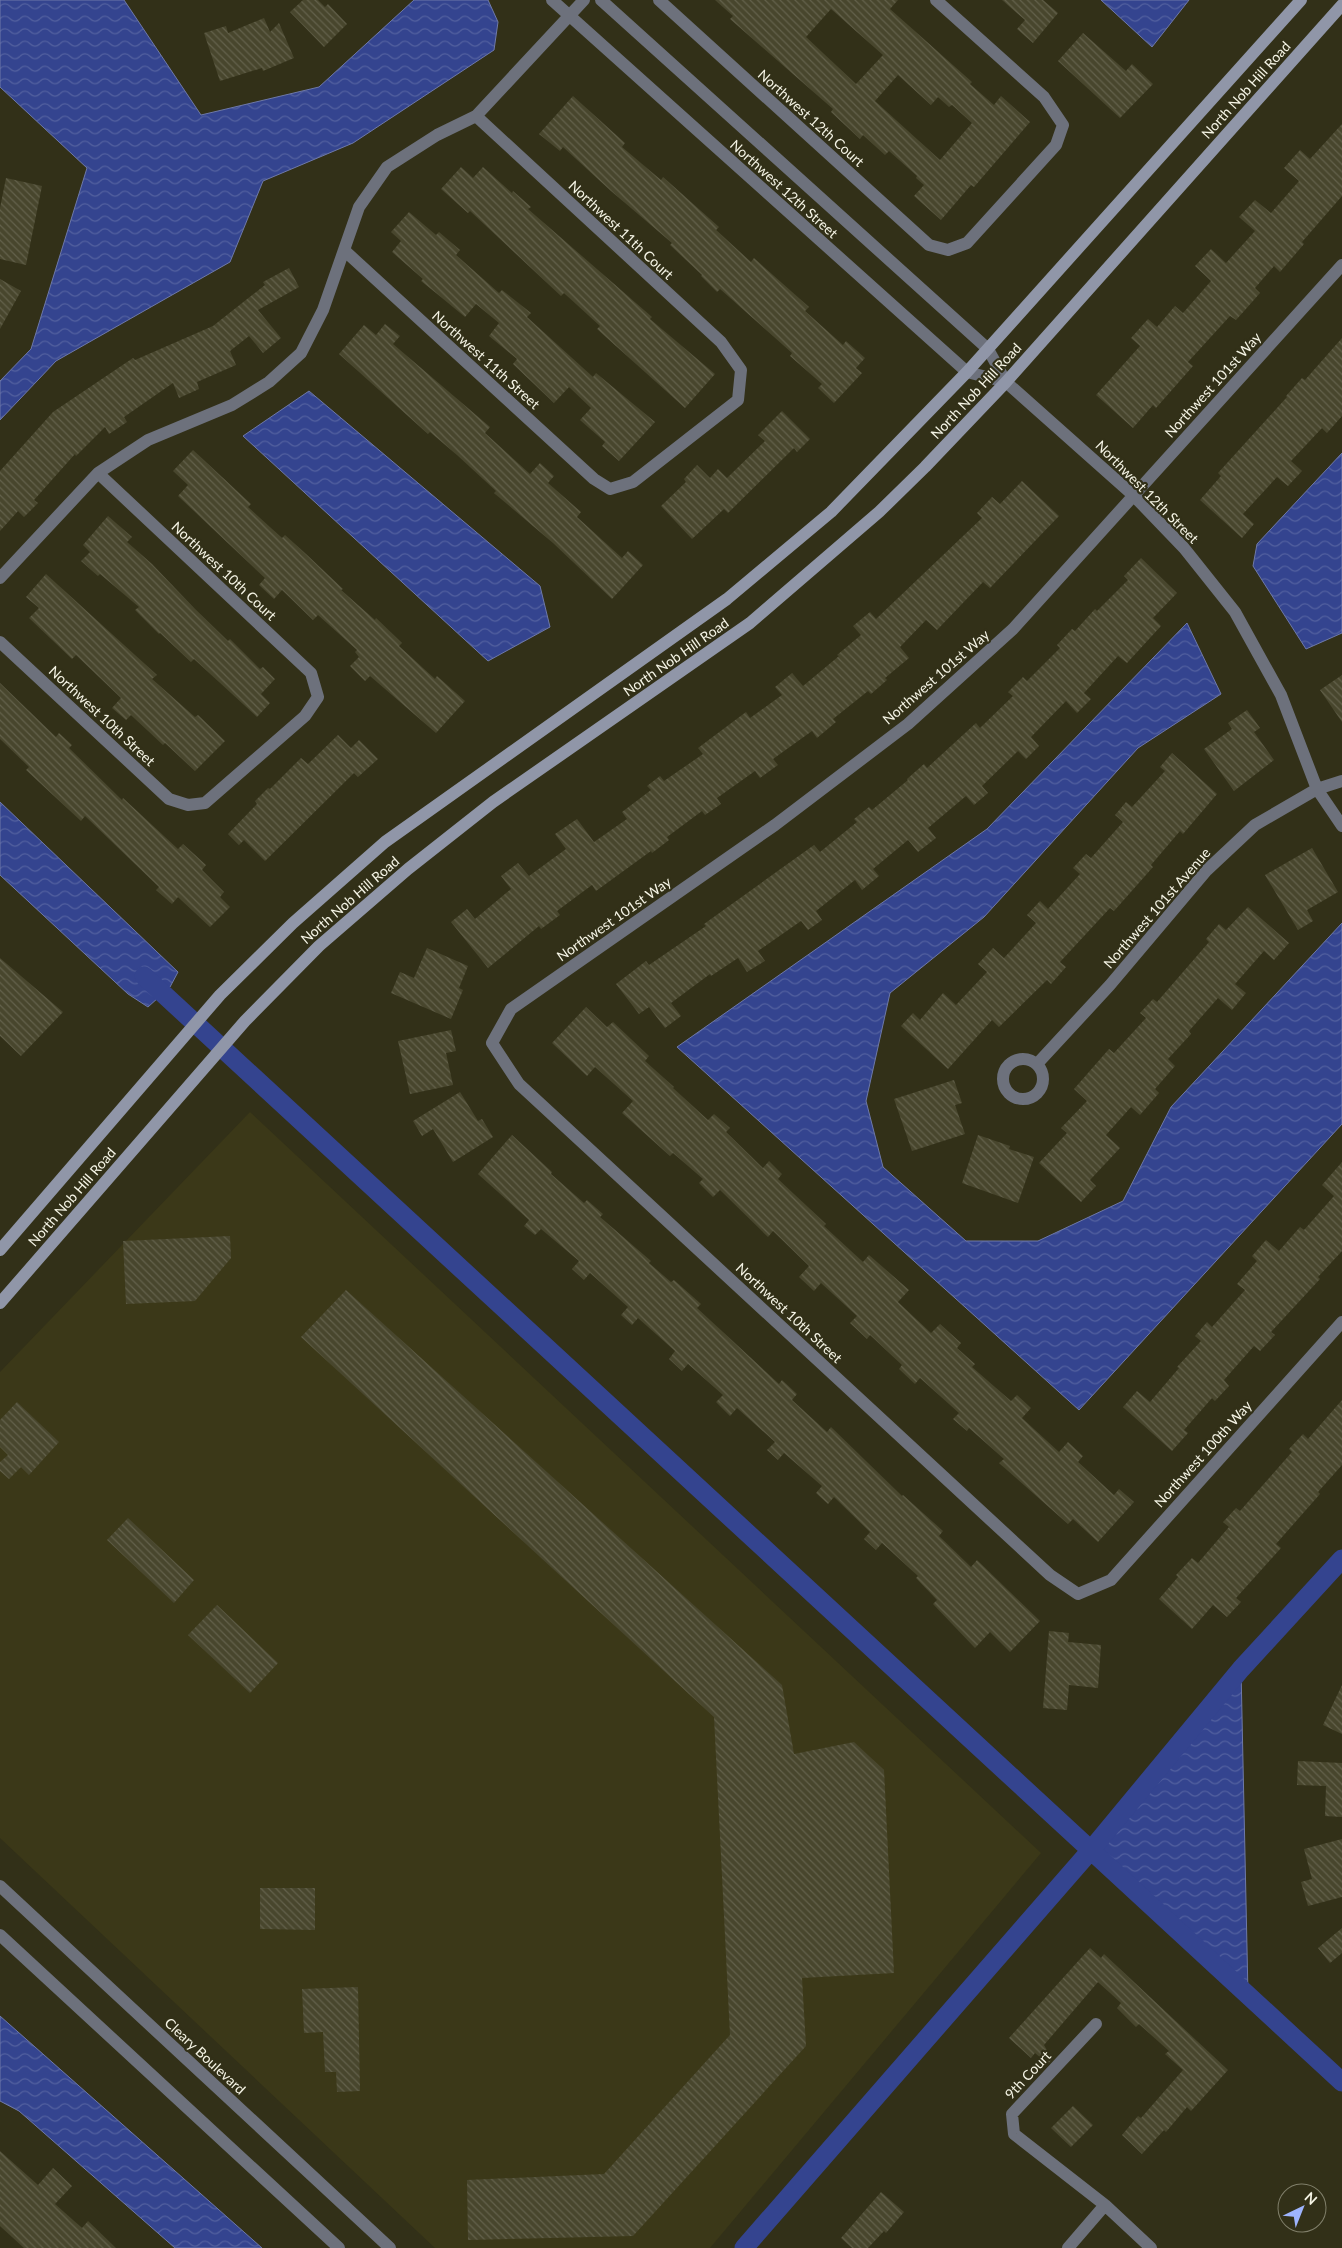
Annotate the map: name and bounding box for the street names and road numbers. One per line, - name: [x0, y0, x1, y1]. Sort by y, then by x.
- street label: North Nob Hill Road: [1198, 38, 1294, 142]
- street label: Northwest 12th Court: [755, 65, 868, 170]
- street label: Northwest 12th Street: [727, 136, 842, 241]
- street label: Northwest 11th Court: [565, 177, 677, 283]
- street label: Northwest 11th Street: [429, 307, 544, 412]
- street label: Northwest 101st Way: [1161, 328, 1265, 441]
- street label: North Nob Hill Road: [927, 339, 1024, 442]
- street label: Northwest 12th Street: [1092, 437, 1202, 547]
- street label: Northwest 10th Court: [168, 518, 280, 624]
- street label: North Nob Hill Road: [620, 614, 732, 699]
- street label: Northwest 101st Way: [879, 625, 993, 728]
- street label: Northwest 10th Street: [46, 662, 159, 769]
- street label: Northwest 101st Avenue: [1100, 844, 1214, 971]
- street label: North Nob Hill Road: [297, 852, 402, 947]
- street label: Northwest 101st Way: [553, 872, 675, 965]
- street label: North Nob Hill Road: [24, 1144, 119, 1249]
- street label: Northwest 10th Street: [733, 1259, 846, 1366]
- street label: Northwest 100th Way: [1150, 1396, 1255, 1510]
- street label: Cleary Boulevard: [161, 2014, 249, 2097]
- street label: 9th Court: [1001, 2047, 1054, 2102]

